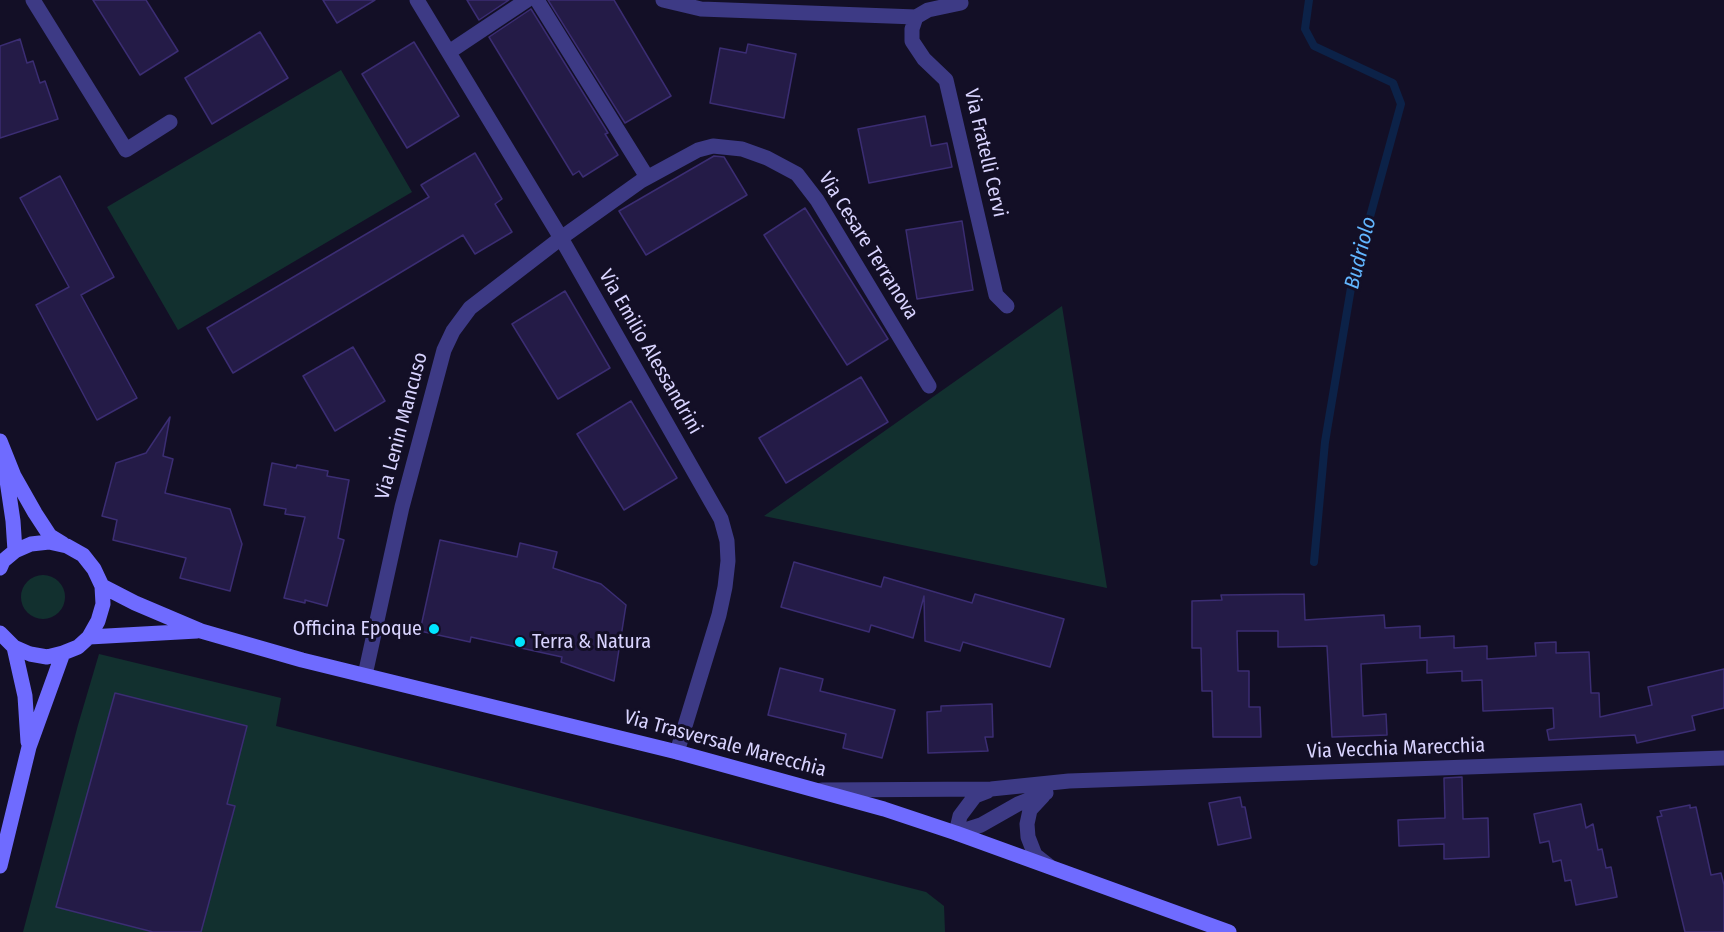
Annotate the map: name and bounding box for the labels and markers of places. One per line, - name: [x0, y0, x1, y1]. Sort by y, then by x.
- place label: Officina Epoque: [293, 617, 422, 641]
- marker: Officina Epoque: [427, 622, 441, 636]
- place label: Terra & Natura: [532, 630, 651, 654]
- marker: Terra & Natura: [513, 635, 527, 649]

